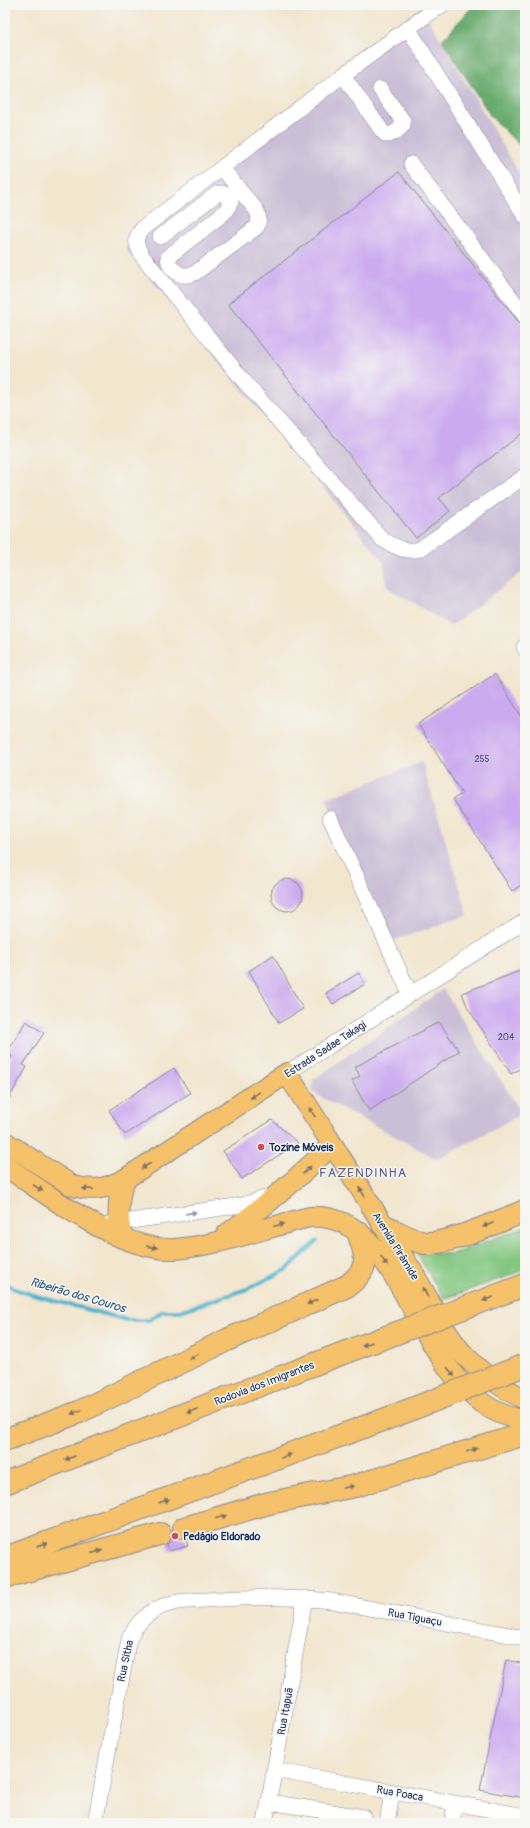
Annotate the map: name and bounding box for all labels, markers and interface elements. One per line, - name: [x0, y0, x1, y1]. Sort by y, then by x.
- house number: 255: [475, 754, 490, 765]
- street label: Estrada Sadae Takagi: [282, 1018, 369, 1081]
- house number: 204: [498, 1032, 515, 1043]
- one-way arrow: [250, 1091, 260, 1099]
- one-way arrow: [308, 1106, 315, 1118]
- place label: Tozine Móveis: [268, 1141, 333, 1154]
- marker: Tozine Móveis: [256, 1142, 266, 1152]
- one-way arrow: [141, 1162, 151, 1170]
- one-way arrow: [302, 1165, 312, 1175]
- district label: FAZENDINHA: [319, 1165, 407, 1181]
- one-way arrow: [32, 1184, 44, 1191]
- one-way arrow: [82, 1186, 94, 1192]
- one-way arrow: [358, 1187, 366, 1197]
- one-way arrow: [185, 1210, 197, 1216]
- street label: Avenida Pirâmide: [370, 1210, 422, 1283]
- one-way arrow: [274, 1222, 286, 1228]
- one-way arrow: [482, 1222, 494, 1228]
- one-way arrow: [146, 1244, 158, 1250]
- one-way arrow: [380, 1256, 388, 1266]
- water label: Ribeirão dos Couros: [29, 1275, 129, 1317]
- one-way arrow: [421, 1286, 428, 1297]
- one-way arrow: [482, 1296, 494, 1302]
- one-way arrow: [305, 1299, 317, 1305]
- one-way arrow: [360, 1341, 372, 1347]
- one-way arrow: [188, 1353, 199, 1359]
- street label: Rodovia dos Imigrantes: [212, 1358, 316, 1409]
- one-way arrow: [447, 1367, 455, 1377]
- one-way arrow: [185, 1408, 197, 1414]
- one-way arrow: [70, 1410, 82, 1416]
- one-way arrow: [466, 1447, 478, 1453]
- one-way arrow: [281, 1453, 293, 1459]
- one-way arrow: [64, 1455, 76, 1461]
- one-way arrow: [341, 1484, 354, 1490]
- one-way arrow: [158, 1497, 170, 1503]
- one-way arrow: [215, 1514, 227, 1520]
- place label: Pedágio Eldorado: [183, 1530, 260, 1543]
- marker: Pedágio Eldorado: [170, 1531, 180, 1541]
- one-way arrow: [36, 1542, 48, 1548]
- one-way arrow: [91, 1549, 103, 1555]
- street label: Rua Tiguaçu: [387, 1606, 443, 1629]
- street label: Rua Sitha: [115, 1639, 136, 1683]
- street label: Rua Itapuã: [275, 1686, 296, 1736]
- street label: Rua Poaca: [376, 1783, 424, 1804]

